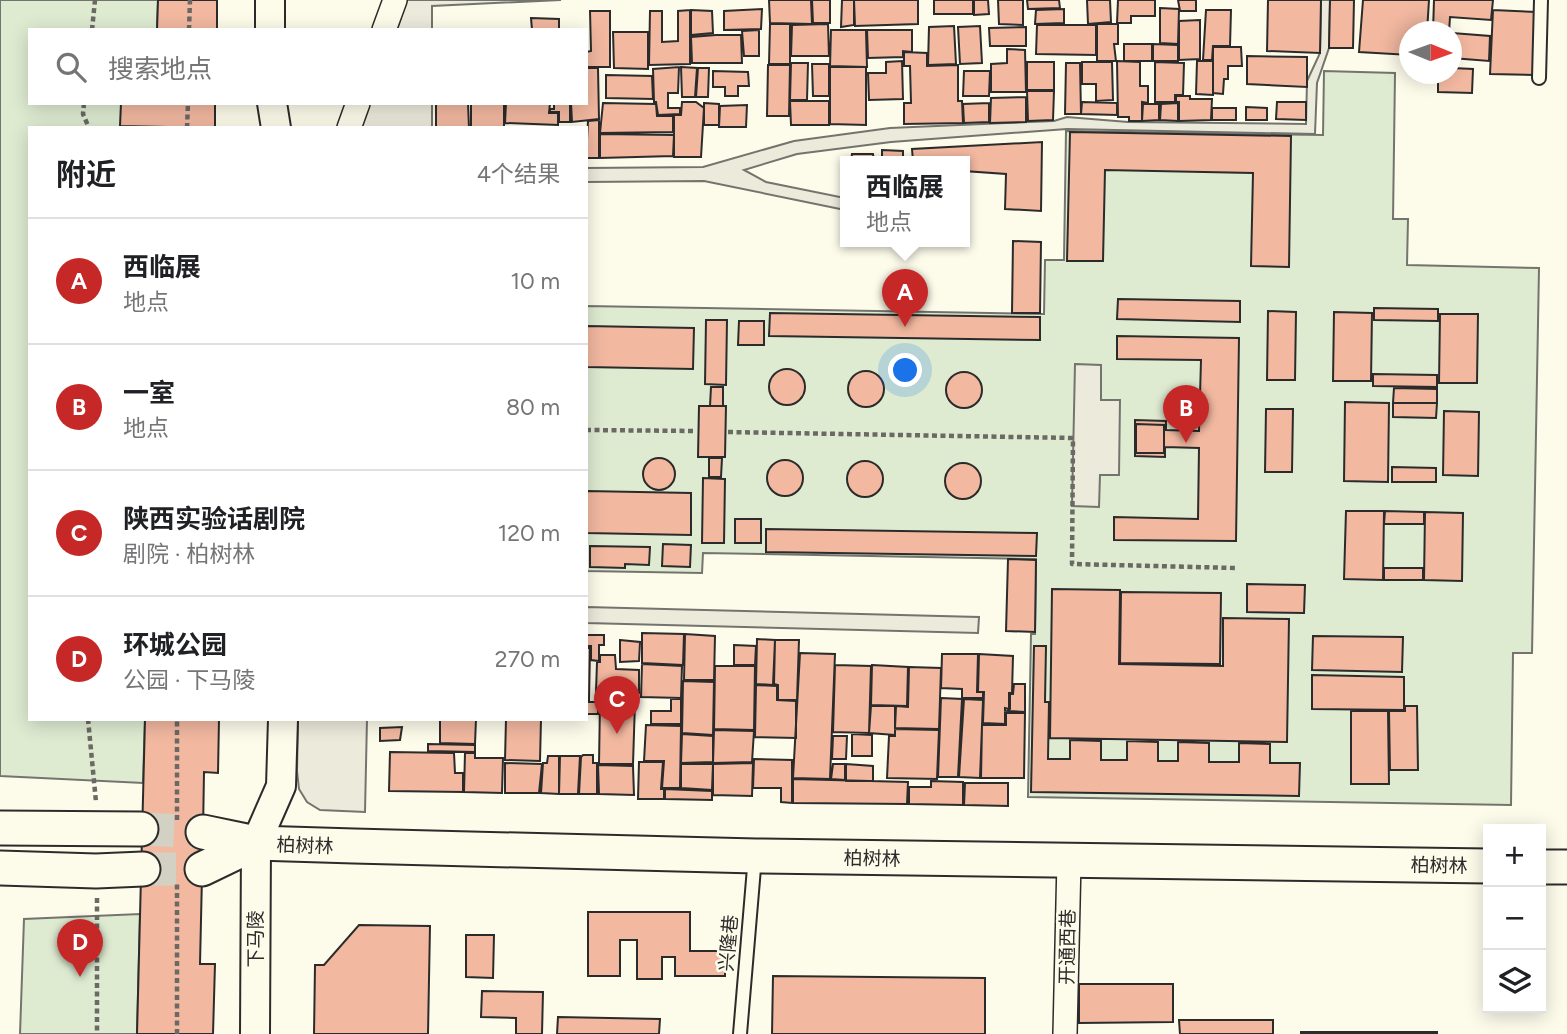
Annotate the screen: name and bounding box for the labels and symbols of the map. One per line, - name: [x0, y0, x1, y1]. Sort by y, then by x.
- north arrow: [1399, 21, 1462, 84]
- pin: A: [882, 269, 928, 327]
- your location: [888, 353, 922, 387]
- pin: B: [1163, 385, 1209, 443]
- pin: C: [594, 676, 640, 734]
- street label: 柏树林: [276, 833, 334, 858]
- street label: 柏树林: [843, 847, 901, 870]
- street label: 柏树林: [1410, 854, 1468, 877]
- street label: 开通西巷: [1055, 909, 1080, 985]
- street label: 下马陵: [244, 910, 267, 968]
- street label: 兴隆巷: [715, 914, 742, 972]
- pin: D: [57, 919, 103, 977]

